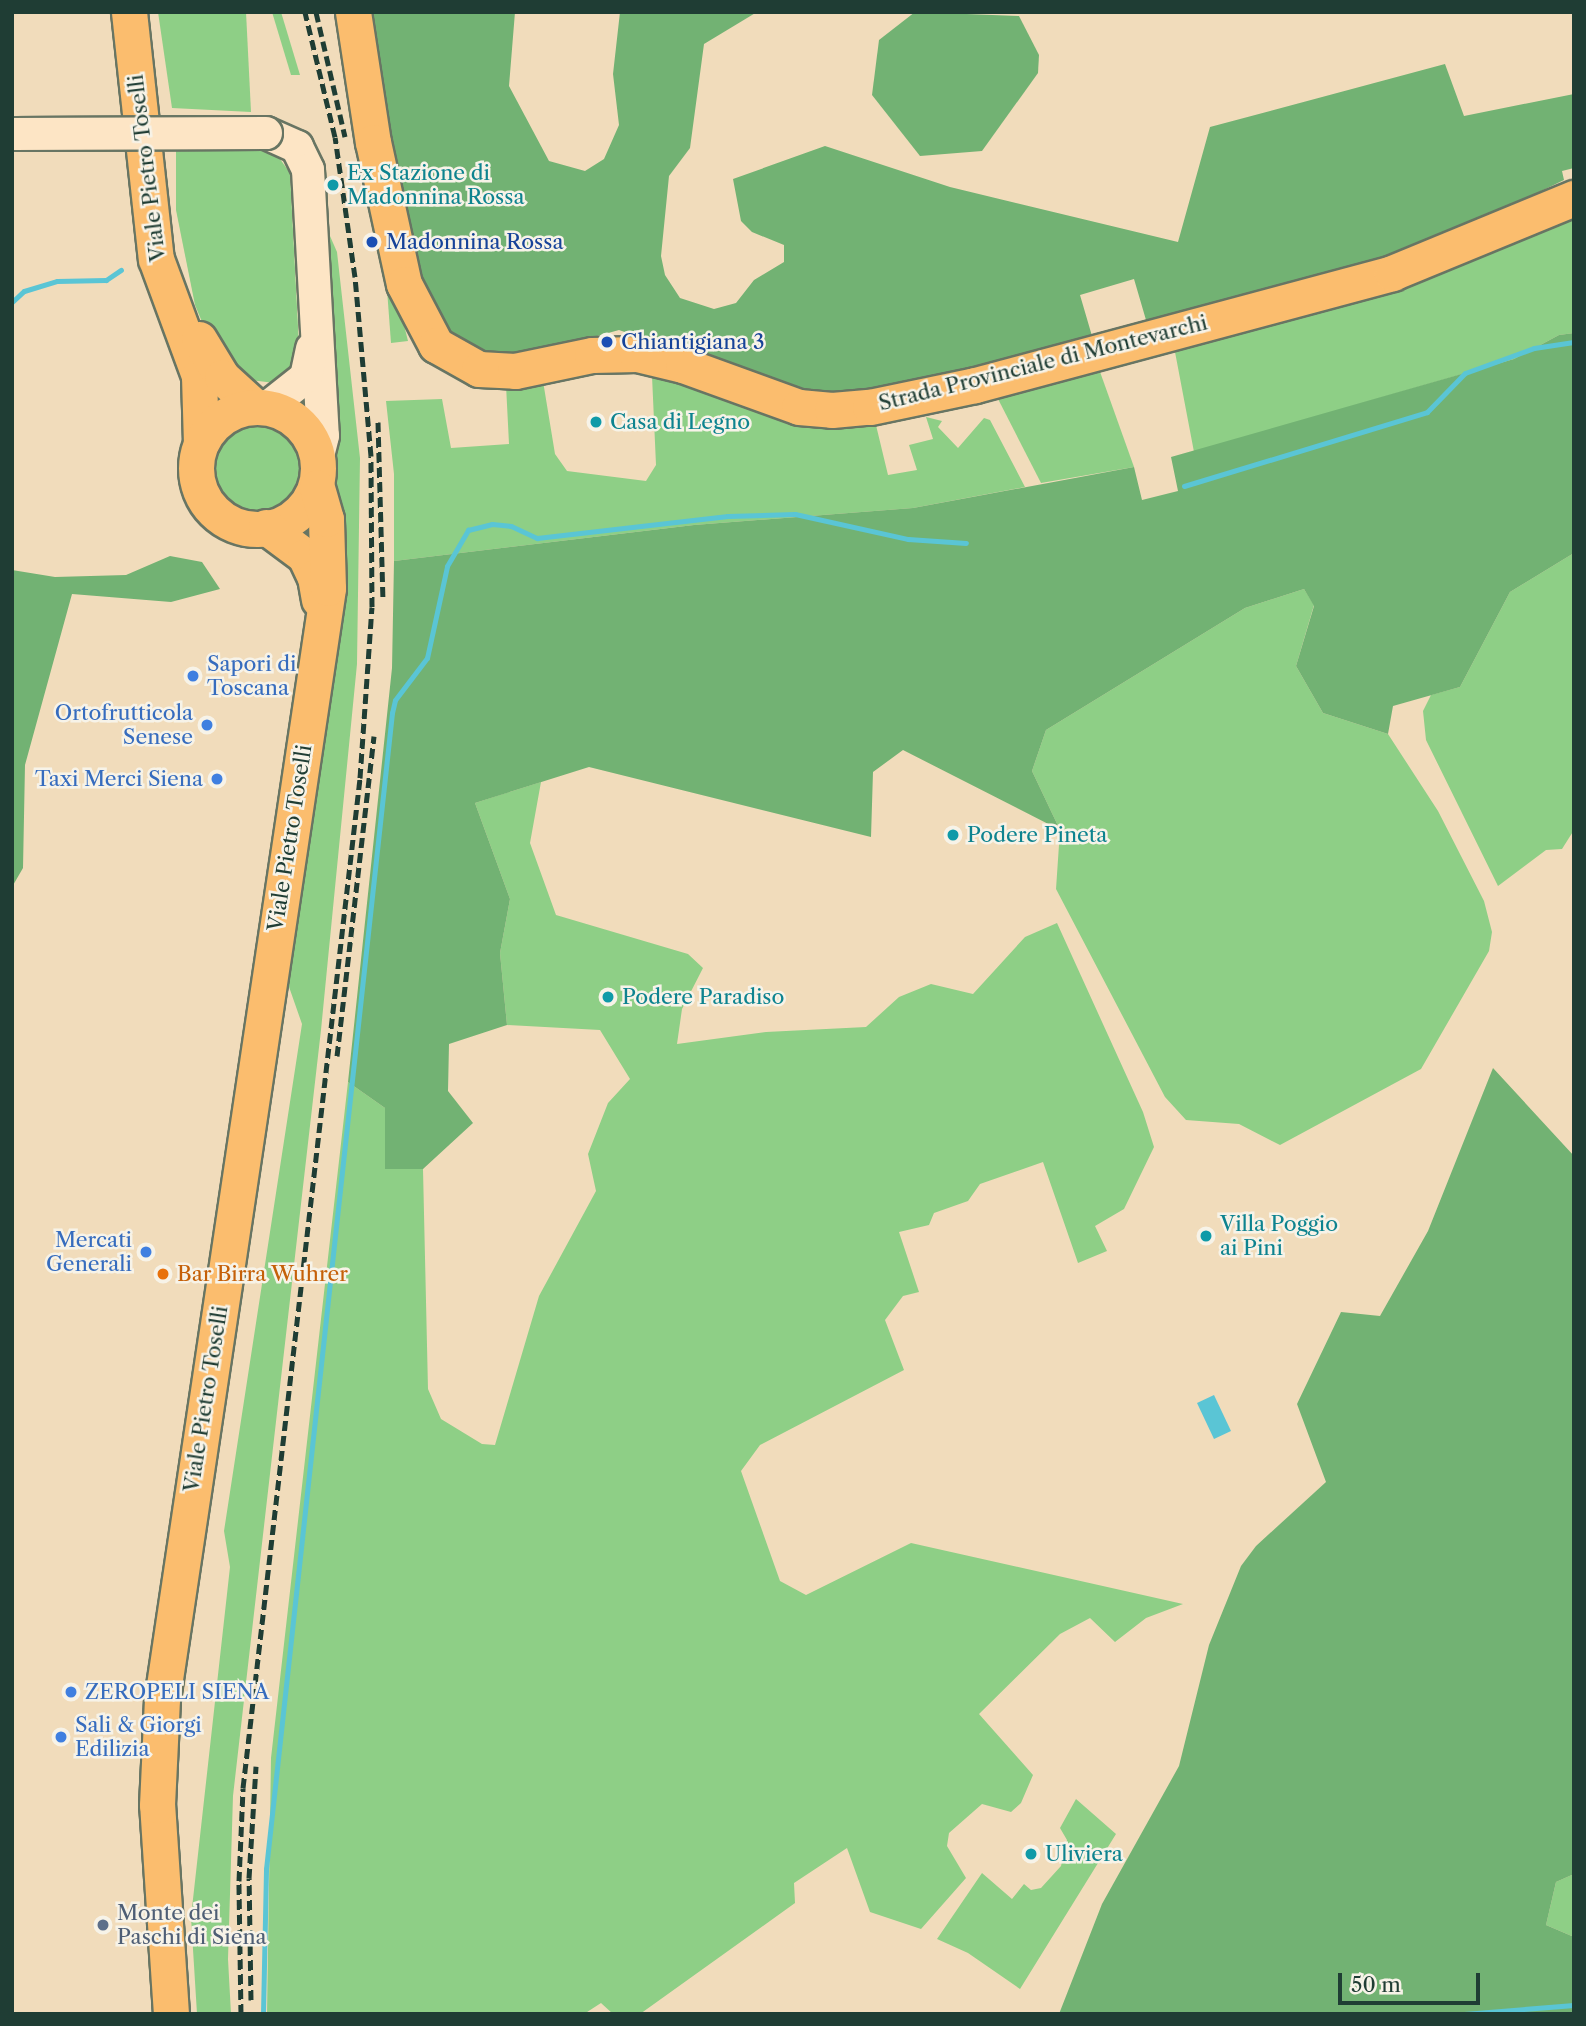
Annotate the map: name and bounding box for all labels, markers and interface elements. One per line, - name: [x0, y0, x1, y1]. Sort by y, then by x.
- street label: Viale Pietro Toselli: [123, 73, 171, 263]
- place label: Ex Stazione di Madonnina Rossa: [347, 160, 525, 210]
- marker: Ex Stazione di Madonnina Rossa: [325, 177, 341, 193]
- place label: Madonnina Rossa: [386, 229, 564, 255]
- marker: Madonnina Rossa: [364, 234, 380, 250]
- street label: Strada Provinciale di Montevarchi: [876, 310, 1210, 416]
- place label: Chiantigiana 3: [621, 329, 765, 355]
- marker: Chiantigiana 3: [599, 334, 615, 350]
- place label: Casa di Legno: [610, 409, 750, 435]
- marker: Casa di Legno: [588, 414, 604, 430]
- place label: Sapori di Toscana: [207, 651, 296, 701]
- marker: Sapori di Toscana: [185, 668, 201, 684]
- place label: Ortofrutticola Senese: [55, 700, 193, 750]
- marker: Ortofrutticola Senese: [199, 717, 215, 733]
- street label: Viale Pietro Toselli: [263, 743, 317, 933]
- place label: Taxi Merci Siena: [35, 766, 203, 792]
- marker: Taxi Merci Siena: [209, 771, 225, 787]
- place label: Podere Pineta: [967, 822, 1107, 848]
- marker: Podere Pineta: [945, 827, 961, 843]
- place label: Podere Paradiso: [622, 984, 784, 1010]
- marker: Podere Paradiso: [600, 989, 616, 1005]
- place label: Villa Poggio ai Pini: [1220, 1211, 1338, 1261]
- place label: Mercati Generali: [46, 1227, 132, 1277]
- marker: Villa Poggio ai Pini: [1198, 1228, 1214, 1244]
- marker: Mercati Generali: [138, 1244, 154, 1260]
- place label: Bar Birra Wuhrer: [177, 1261, 350, 1287]
- marker: Bar Birra Wuhrer: [155, 1266, 171, 1282]
- street label: Viale Pietro Toselli: [179, 1304, 233, 1494]
- place label: ZEROPELI SIENA: [85, 1679, 269, 1705]
- marker: ZEROPELI SIENA: [63, 1684, 79, 1700]
- place label: Sali & Giorgi Edilizia: [75, 1712, 202, 1762]
- marker: Sali & Giorgi Edilizia: [53, 1729, 69, 1745]
- place label: Uliviera: [1045, 1841, 1123, 1867]
- marker: Uliviera: [1023, 1846, 1039, 1862]
- place label: Monte dei Paschi di Siena: [117, 1900, 267, 1950]
- marker: Monte dei Paschi di Siena: [95, 1917, 111, 1933]
- scale bar: [1341, 1960, 1483, 2004]
- text: 50 m: [1351, 1972, 1401, 1997]

